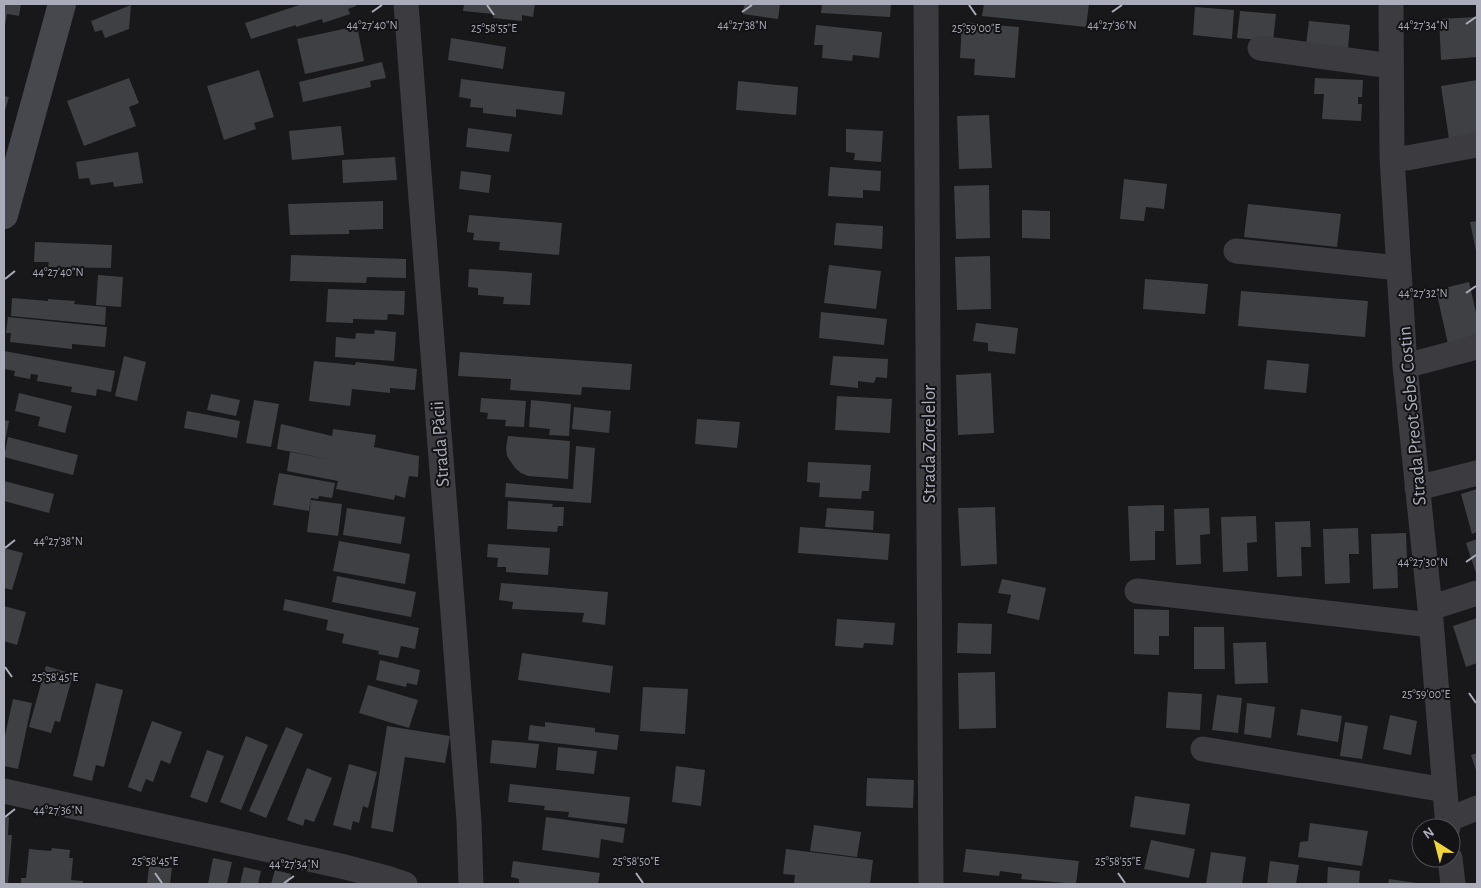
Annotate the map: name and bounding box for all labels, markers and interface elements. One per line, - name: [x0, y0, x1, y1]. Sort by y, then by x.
- text: 44°27'40"N: [346, 19, 398, 31]
- text: 44°27'38"N: [717, 19, 767, 31]
- text: 44°27'36"N: [1087, 19, 1137, 31]
- text: 44°27'34"N: [1398, 19, 1448, 31]
- text: 25°58'55"E: [471, 22, 517, 34]
- text: 25°59'00"E: [952, 22, 1000, 34]
- text: 44°27'40"N: [32, 266, 84, 278]
- text: 44°27'32"N: [1398, 287, 1448, 299]
- street label: Strada Preot Sebe Costin: [1395, 325, 1430, 506]
- street label: Strada Zorelelor: [920, 385, 939, 503]
- street label: Strada Păcii: [428, 400, 453, 488]
- text: 44°27'38"N: [33, 535, 83, 547]
- text: 44°27'30"N: [1398, 556, 1448, 568]
- text: 25°58'45"E: [32, 671, 79, 683]
- text: 25°59'00"E: [1402, 688, 1450, 700]
- text: 44°27'36"N: [33, 804, 83, 816]
- north arrow: [1411, 818, 1461, 868]
- text: N: [1421, 825, 1437, 842]
- text: 25°58'45"E: [132, 855, 179, 867]
- text: 25°58'50"E: [612, 855, 660, 867]
- text: 25°58'55"E: [1095, 855, 1141, 867]
- text: 44°27'34"N: [269, 858, 319, 870]

